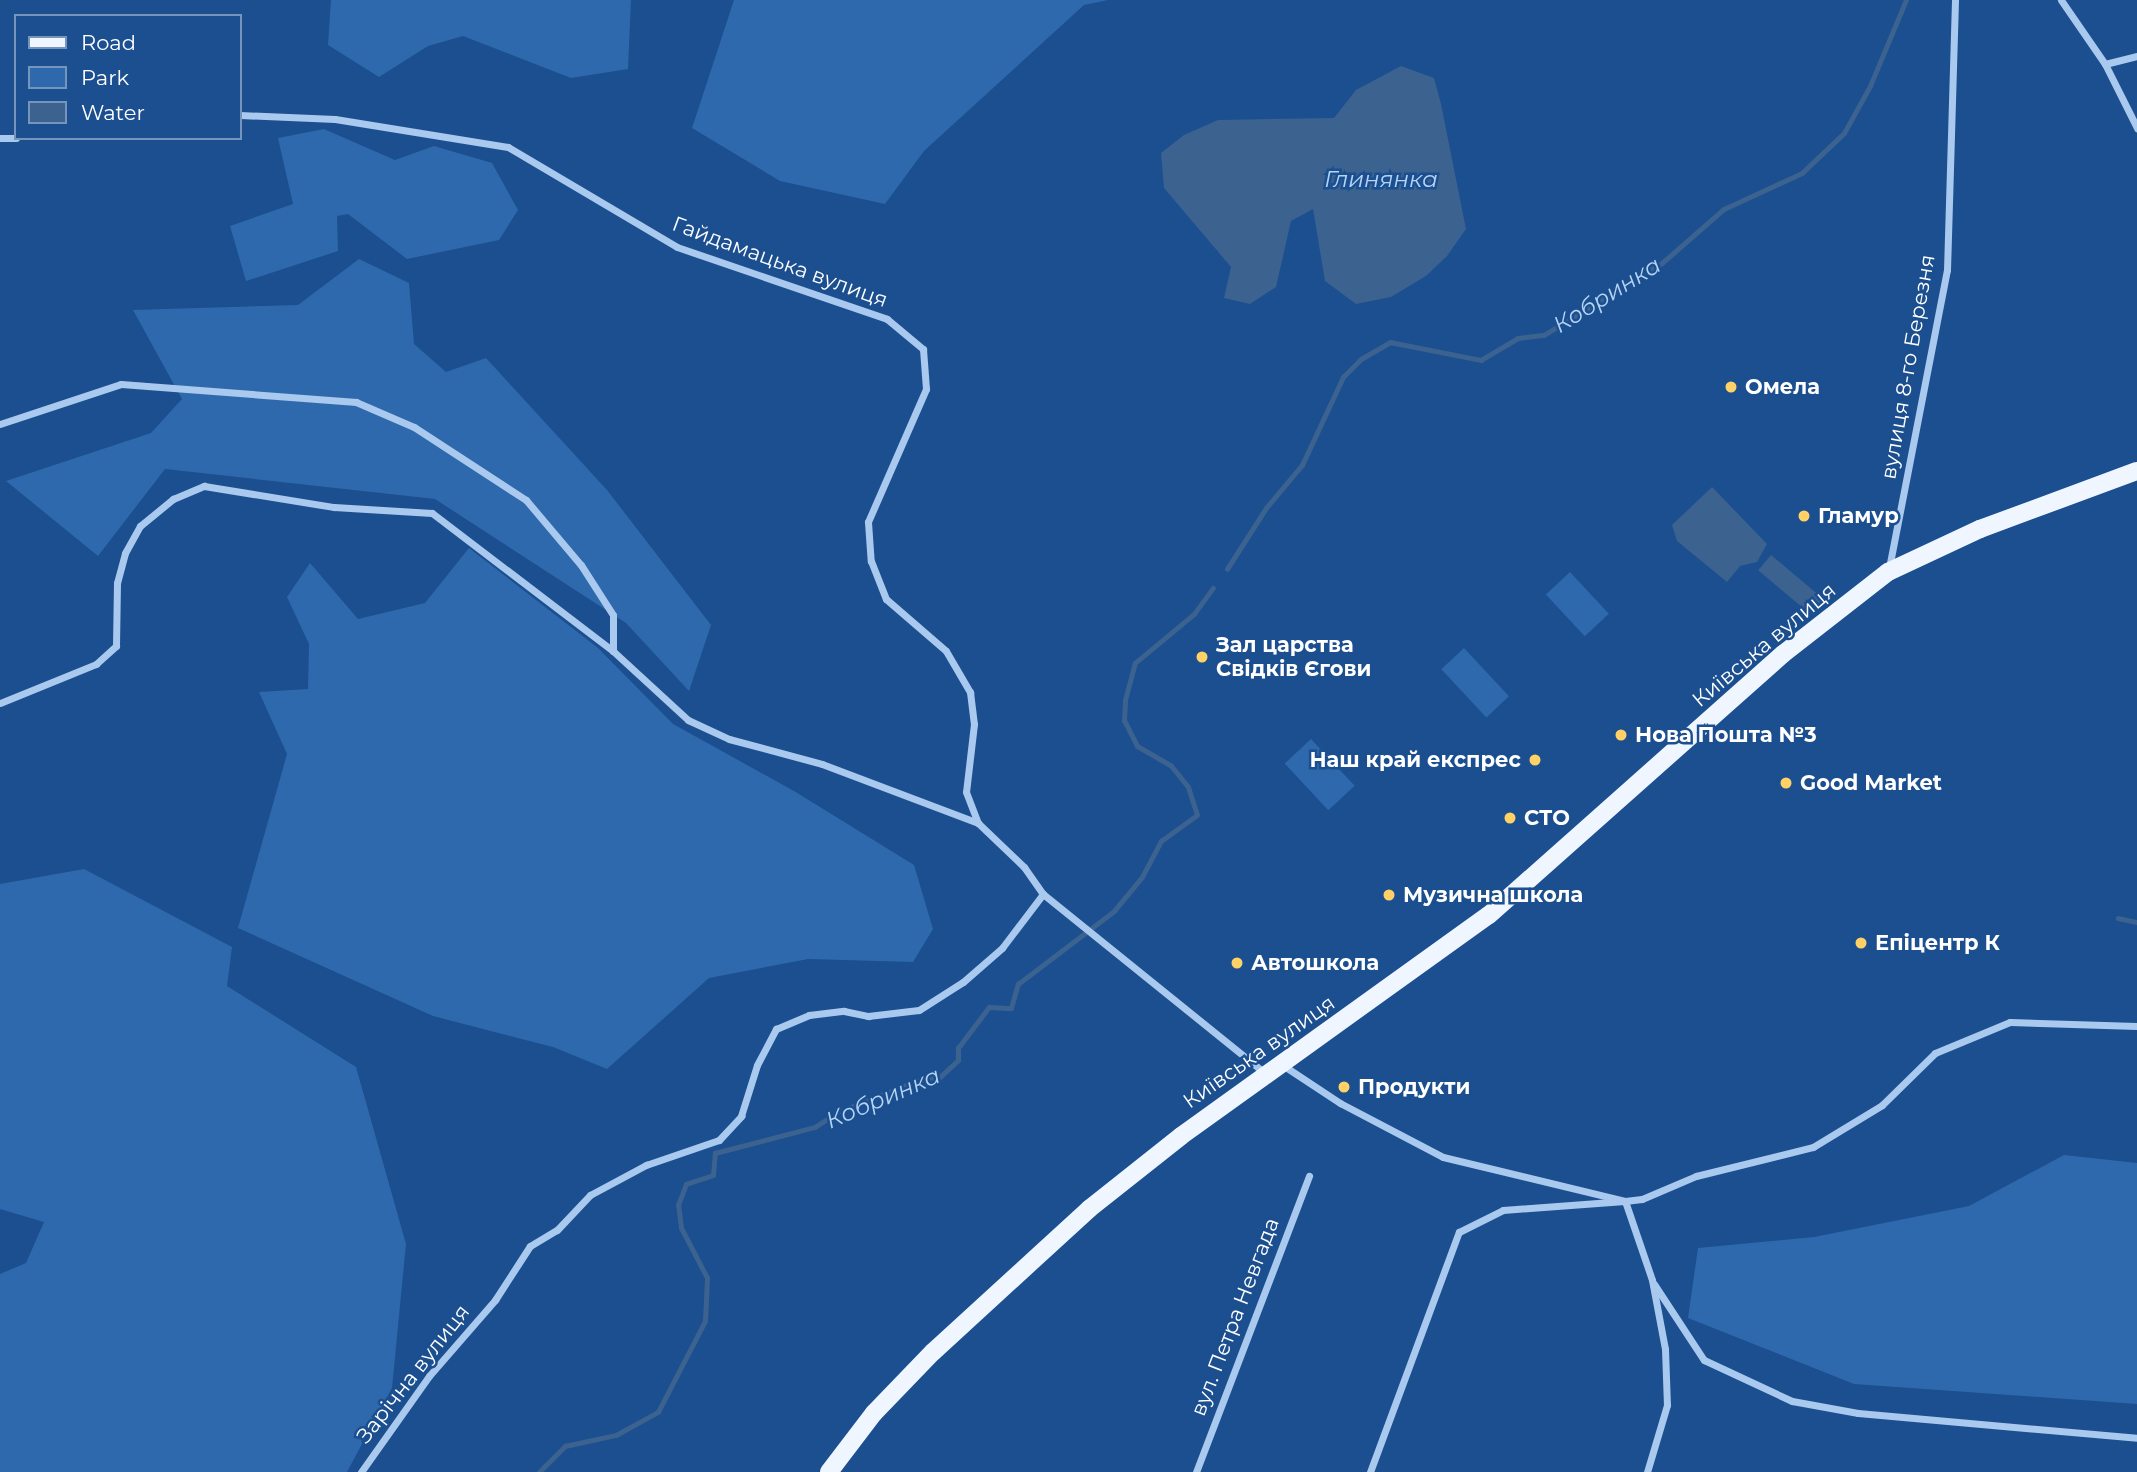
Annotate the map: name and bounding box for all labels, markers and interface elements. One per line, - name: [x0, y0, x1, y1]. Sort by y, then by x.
- legend: [14, 14, 242, 140]
- text: Road: [81, 30, 136, 55]
- text: Park: [81, 65, 129, 90]
- text: Water: [81, 100, 145, 125]
- water label: Глинянка: [1324, 165, 1438, 193]
- street label: Гайдамацька вулиця: [669, 211, 891, 313]
- water label: Кобринка: [1548, 251, 1666, 339]
- street label: вулиця 8-го Березня: [1876, 253, 1940, 481]
- place label: Омела: [1745, 374, 1820, 400]
- marker: Омела: [1723, 379, 1739, 395]
- place label: Гламур: [1818, 503, 1899, 529]
- marker: Гламур: [1796, 508, 1812, 524]
- street label: Київська вулиця: [1687, 578, 1841, 712]
- place label: Зал царства Свідків Єгови: [1216, 632, 1371, 682]
- marker: Зал царства Свідків Єгови: [1194, 649, 1210, 665]
- place label: Нова Пошта №3: [1635, 722, 1817, 748]
- marker: Нова Пошта №3: [1613, 727, 1629, 743]
- place label: Наш край експрес: [1309, 747, 1521, 773]
- marker: Наш край експрес: [1527, 752, 1543, 768]
- place label: Good Market: [1800, 770, 1942, 796]
- marker: Good Market: [1778, 775, 1794, 791]
- place label: СТО: [1524, 805, 1570, 831]
- marker: СТО: [1502, 810, 1518, 826]
- place label: Музична школа: [1403, 882, 1583, 908]
- marker: Музична школа: [1381, 887, 1397, 903]
- place label: Епіцентр К: [1875, 930, 2000, 956]
- marker: Епіцентр К: [1853, 935, 1869, 951]
- place label: Автошкола: [1251, 950, 1379, 976]
- marker: Автошкола: [1229, 955, 1245, 971]
- street label: Київська вулиця: [1178, 990, 1340, 1114]
- water label: Кобринка: [822, 1062, 944, 1134]
- place label: Продукти: [1358, 1074, 1470, 1100]
- marker: Продукти: [1336, 1079, 1352, 1095]
- street label: вул. Петра Невгада: [1186, 1214, 1284, 1420]
- street label: Зарічна вулиця: [351, 1300, 475, 1448]

